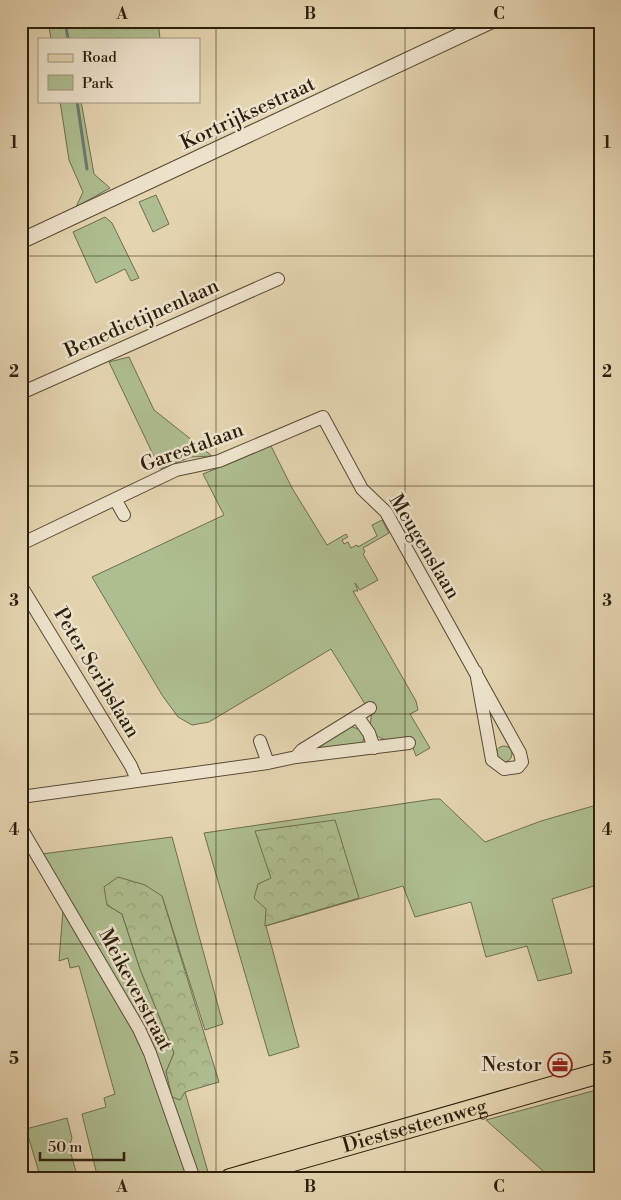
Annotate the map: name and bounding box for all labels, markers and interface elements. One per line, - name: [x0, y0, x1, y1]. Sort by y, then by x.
- text: A: [115, 4, 128, 24]
- text: B: [304, 4, 316, 24]
- text: C: [493, 4, 505, 24]
- legend: [38, 38, 200, 102]
- text: Road: [82, 48, 117, 67]
- street label: Kortrijksestraat: [177, 72, 319, 156]
- text: Park: [82, 74, 114, 93]
- text: 1: [10, 133, 18, 153]
- text: 1: [603, 133, 611, 153]
- street label: Benedictijnenlaan: [60, 274, 223, 365]
- text: 2: [9, 362, 19, 382]
- text: 2: [602, 362, 612, 382]
- street label: Garestalaan: [137, 418, 247, 478]
- street label: Meugenslaan: [383, 490, 465, 604]
- text: 3: [9, 591, 19, 611]
- text: 3: [602, 591, 612, 611]
- street label: Peter Scribslaan: [47, 603, 145, 743]
- text: 4: [9, 820, 20, 840]
- text: 4: [602, 820, 613, 840]
- street label: Meikeverstraat: [92, 925, 178, 1055]
- text: 5: [9, 1049, 19, 1069]
- text: 5: [602, 1049, 612, 1069]
- office icon: Nestor: [547, 1052, 573, 1078]
- place label: Nestor: [482, 1053, 542, 1078]
- street label: Diestsesteenweg: [339, 1093, 490, 1159]
- scale bar: [40, 1130, 124, 1162]
- text: 50 m: [48, 1138, 82, 1157]
- text: A: [115, 1177, 128, 1197]
- text: B: [304, 1177, 316, 1197]
- text: C: [493, 1177, 505, 1197]

